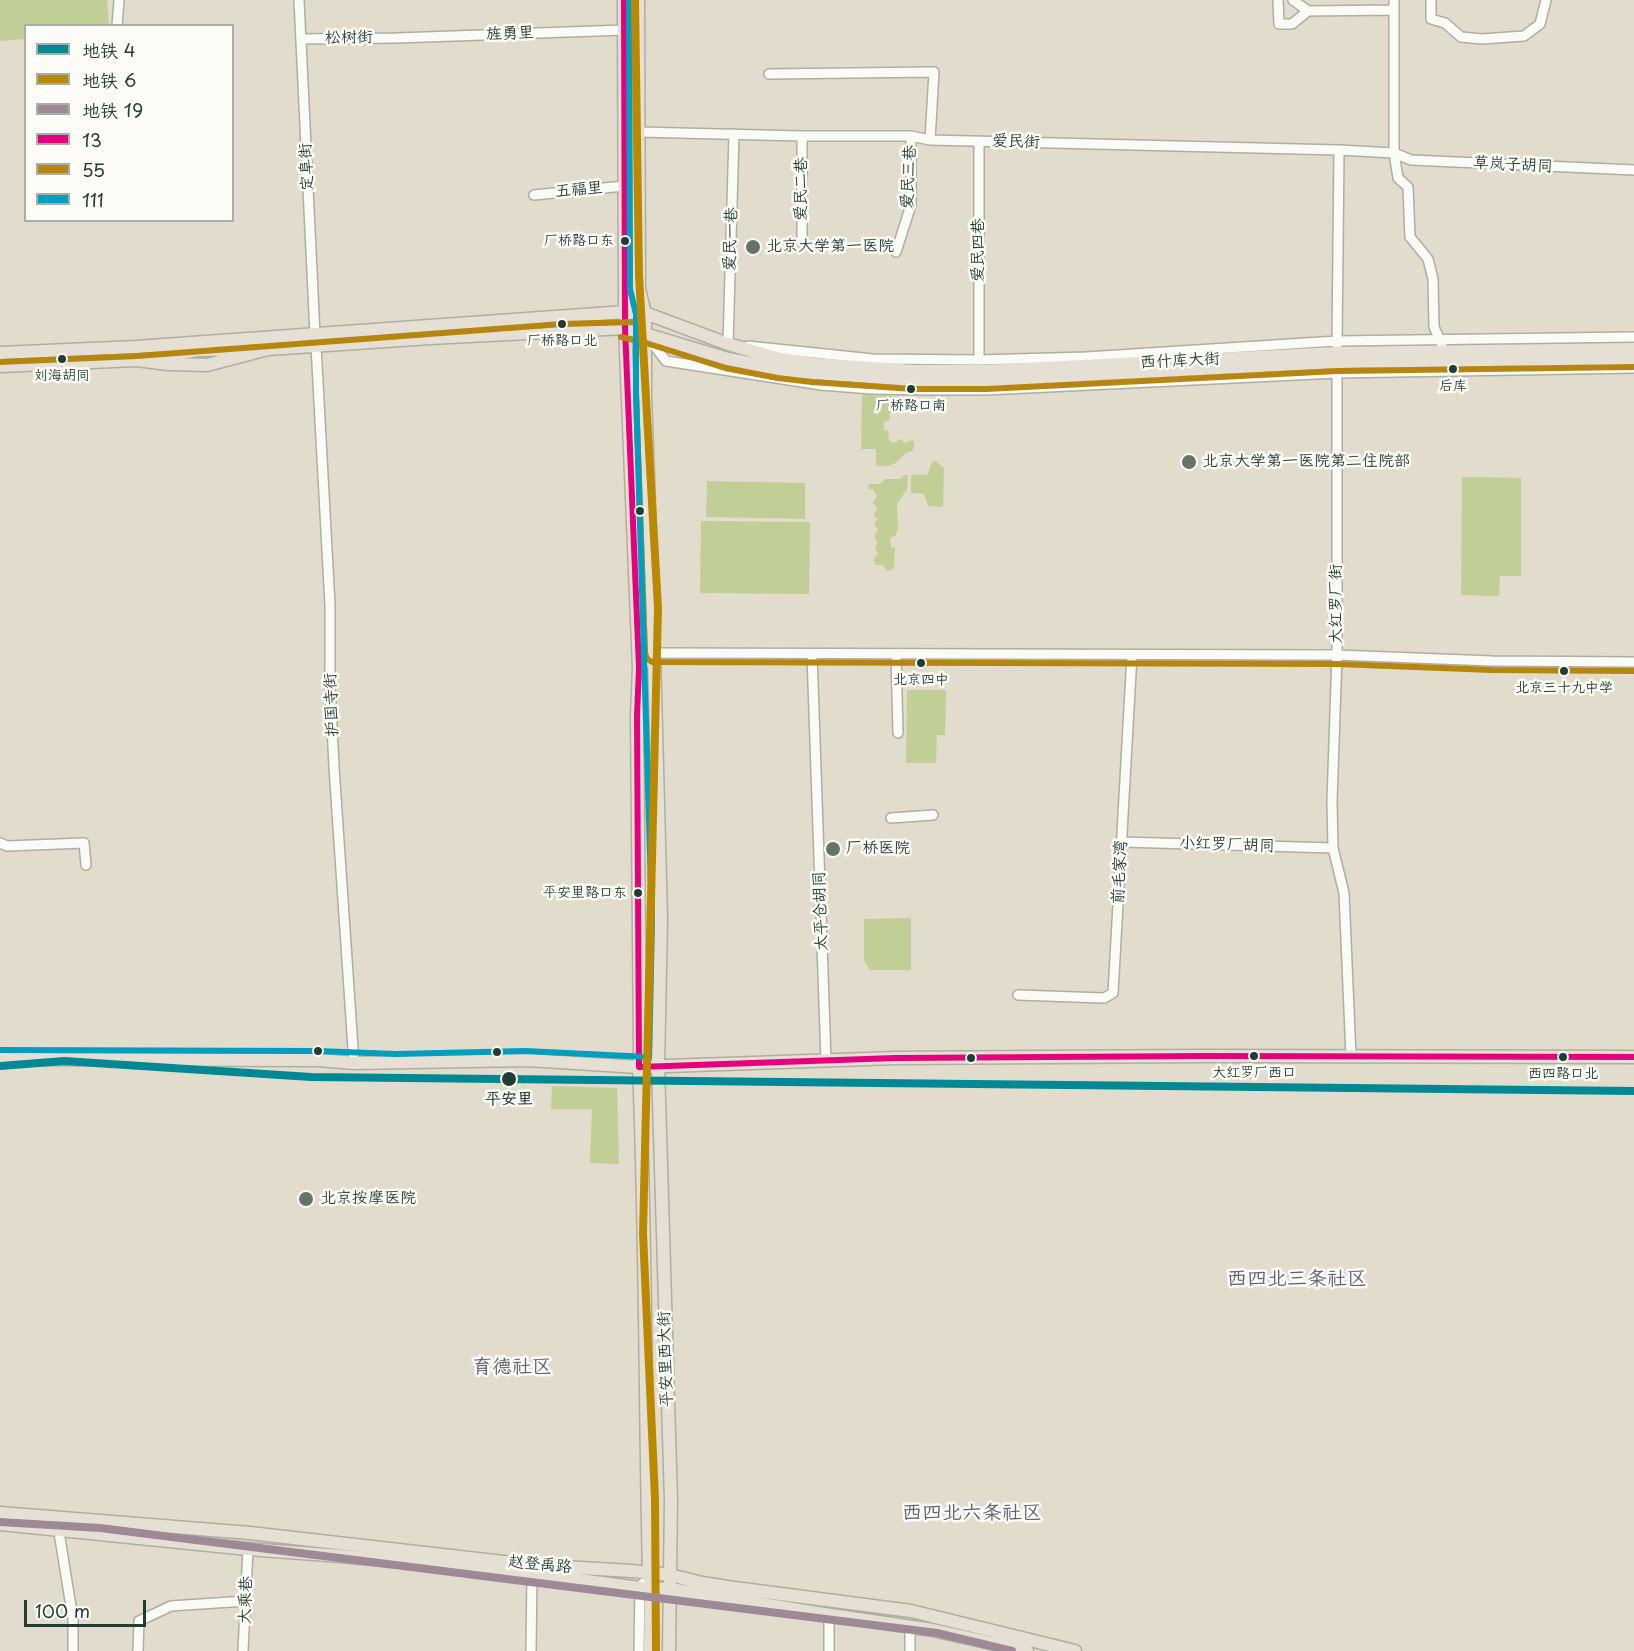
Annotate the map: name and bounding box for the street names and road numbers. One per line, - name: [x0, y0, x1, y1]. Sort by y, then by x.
- street label: 旌勇里: [486, 24, 534, 44]
- street label: 松树街: [325, 28, 373, 48]
- street label: 爱民街: [992, 132, 1040, 152]
- street label: 定阜街: [296, 143, 318, 191]
- street label: 爱民三巷: [898, 145, 920, 209]
- street label: 草岚子胡同: [1473, 153, 1553, 177]
- street label: 爱民二巷: [792, 157, 812, 221]
- street label: 五福里: [554, 178, 604, 202]
- street label: 爱民一巷: [720, 207, 742, 271]
- street label: 爱民四巷: [969, 218, 989, 282]
- street label: 西什库大街: [1140, 349, 1220, 373]
- street label: 大红罗厂街: [1327, 564, 1347, 644]
- street label: 护国寺街: [321, 673, 343, 737]
- street label: 小红罗厂胡同: [1179, 834, 1275, 856]
- street label: 前毛家湾: [1109, 840, 1131, 904]
- street label: 太平仓胡同: [810, 871, 832, 951]
- street label: 平安里西大街: [655, 1311, 677, 1407]
- street label: 赵登禹路: [507, 1553, 573, 1577]
- street label: 大乘巷: [236, 1576, 256, 1624]

